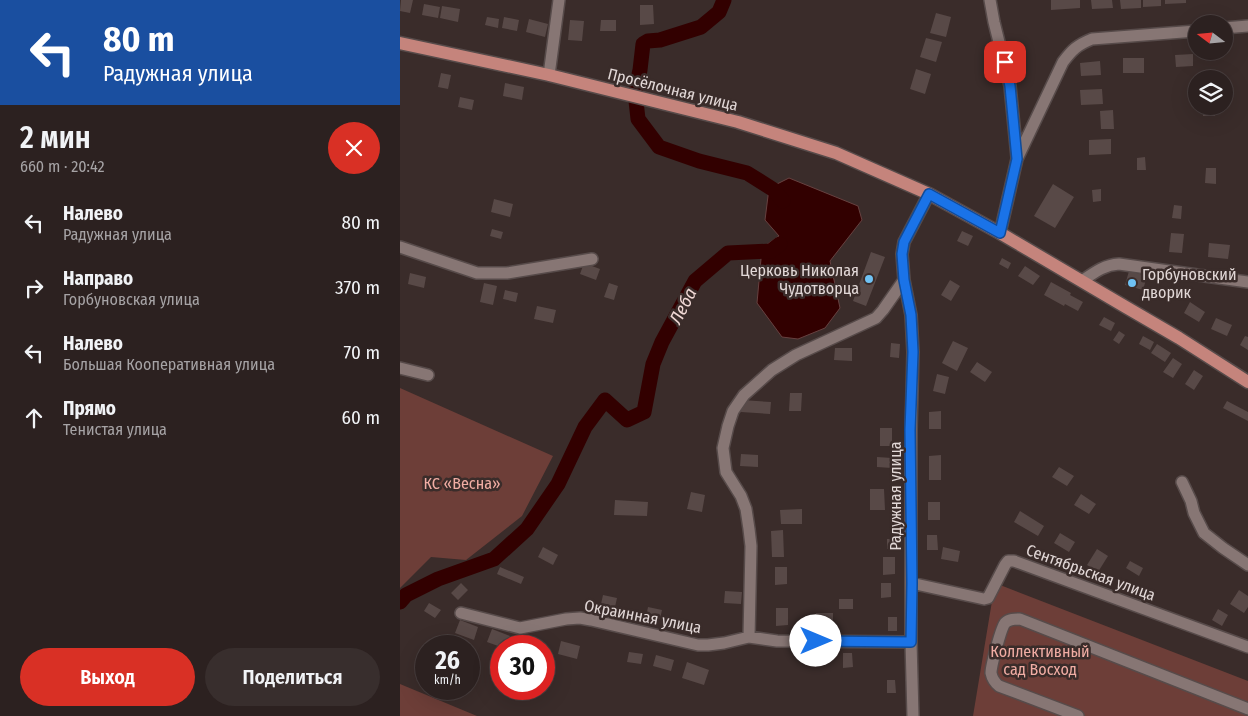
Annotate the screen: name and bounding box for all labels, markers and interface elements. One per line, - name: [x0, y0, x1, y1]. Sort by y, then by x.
- north arrow: [1188, 15, 1232, 60]
- map controls: [1188, 15, 1233, 115]
- text: 80 m: [103, 18, 175, 60]
- icon: left: [20, 20, 85, 85]
- pin: [984, 41, 1026, 83]
- icon: arrive: [991, 48, 1019, 76]
- text: Радужная улица: [103, 60, 253, 87]
- street label: Просёлочная улица: [606, 64, 740, 115]
- button: layers: [1188, 70, 1233, 115]
- text: 2 мин: [20, 120, 91, 156]
- button: close: [328, 122, 380, 174]
- text: 660 m · 20:42: [20, 157, 104, 176]
- text: Налево: [63, 202, 123, 225]
- icon: left: [20, 209, 48, 237]
- text: 80 m: [342, 211, 380, 234]
- text: Радужная улица: [63, 225, 172, 244]
- place label: Церковь Николая Чудотворца: [740, 261, 859, 298]
- place label: Горбуновский дворик: [1142, 265, 1237, 302]
- text: Направо: [63, 267, 133, 290]
- marker: Церковь Николая Чудотворца: [863, 273, 875, 285]
- icon: right: [20, 274, 48, 302]
- text: 370 m: [335, 276, 380, 299]
- marker: Горбуновский дворик: [1126, 277, 1138, 289]
- water label: Леба: [664, 284, 701, 329]
- text: Горбуновская улица: [63, 290, 200, 309]
- text: Налево: [63, 332, 123, 355]
- icon: left: [20, 339, 48, 367]
- text: 70 m: [344, 341, 380, 364]
- text: Большая Кооперативная улица: [63, 355, 275, 374]
- text: Прямо: [63, 397, 116, 420]
- icon: ahead: [20, 404, 48, 432]
- text: 60 m: [342, 406, 380, 429]
- text: Тенистая улица: [63, 420, 167, 439]
- street label: Радужная улица: [886, 441, 905, 550]
- park label: КС «Весна»: [423, 474, 501, 493]
- street label: Сентябрьская улица: [1024, 540, 1158, 605]
- street label: Окраинная улица: [583, 596, 703, 637]
- position arrow: [789, 614, 841, 666]
- speed limit sign: 30: [490, 635, 555, 700]
- park label: Коллективный сад Восход: [990, 642, 1090, 679]
- text: 26: [435, 646, 460, 676]
- button: Выход: [20, 648, 195, 706]
- button: Поделиться: [205, 648, 380, 706]
- text: km/h: [434, 673, 461, 687]

